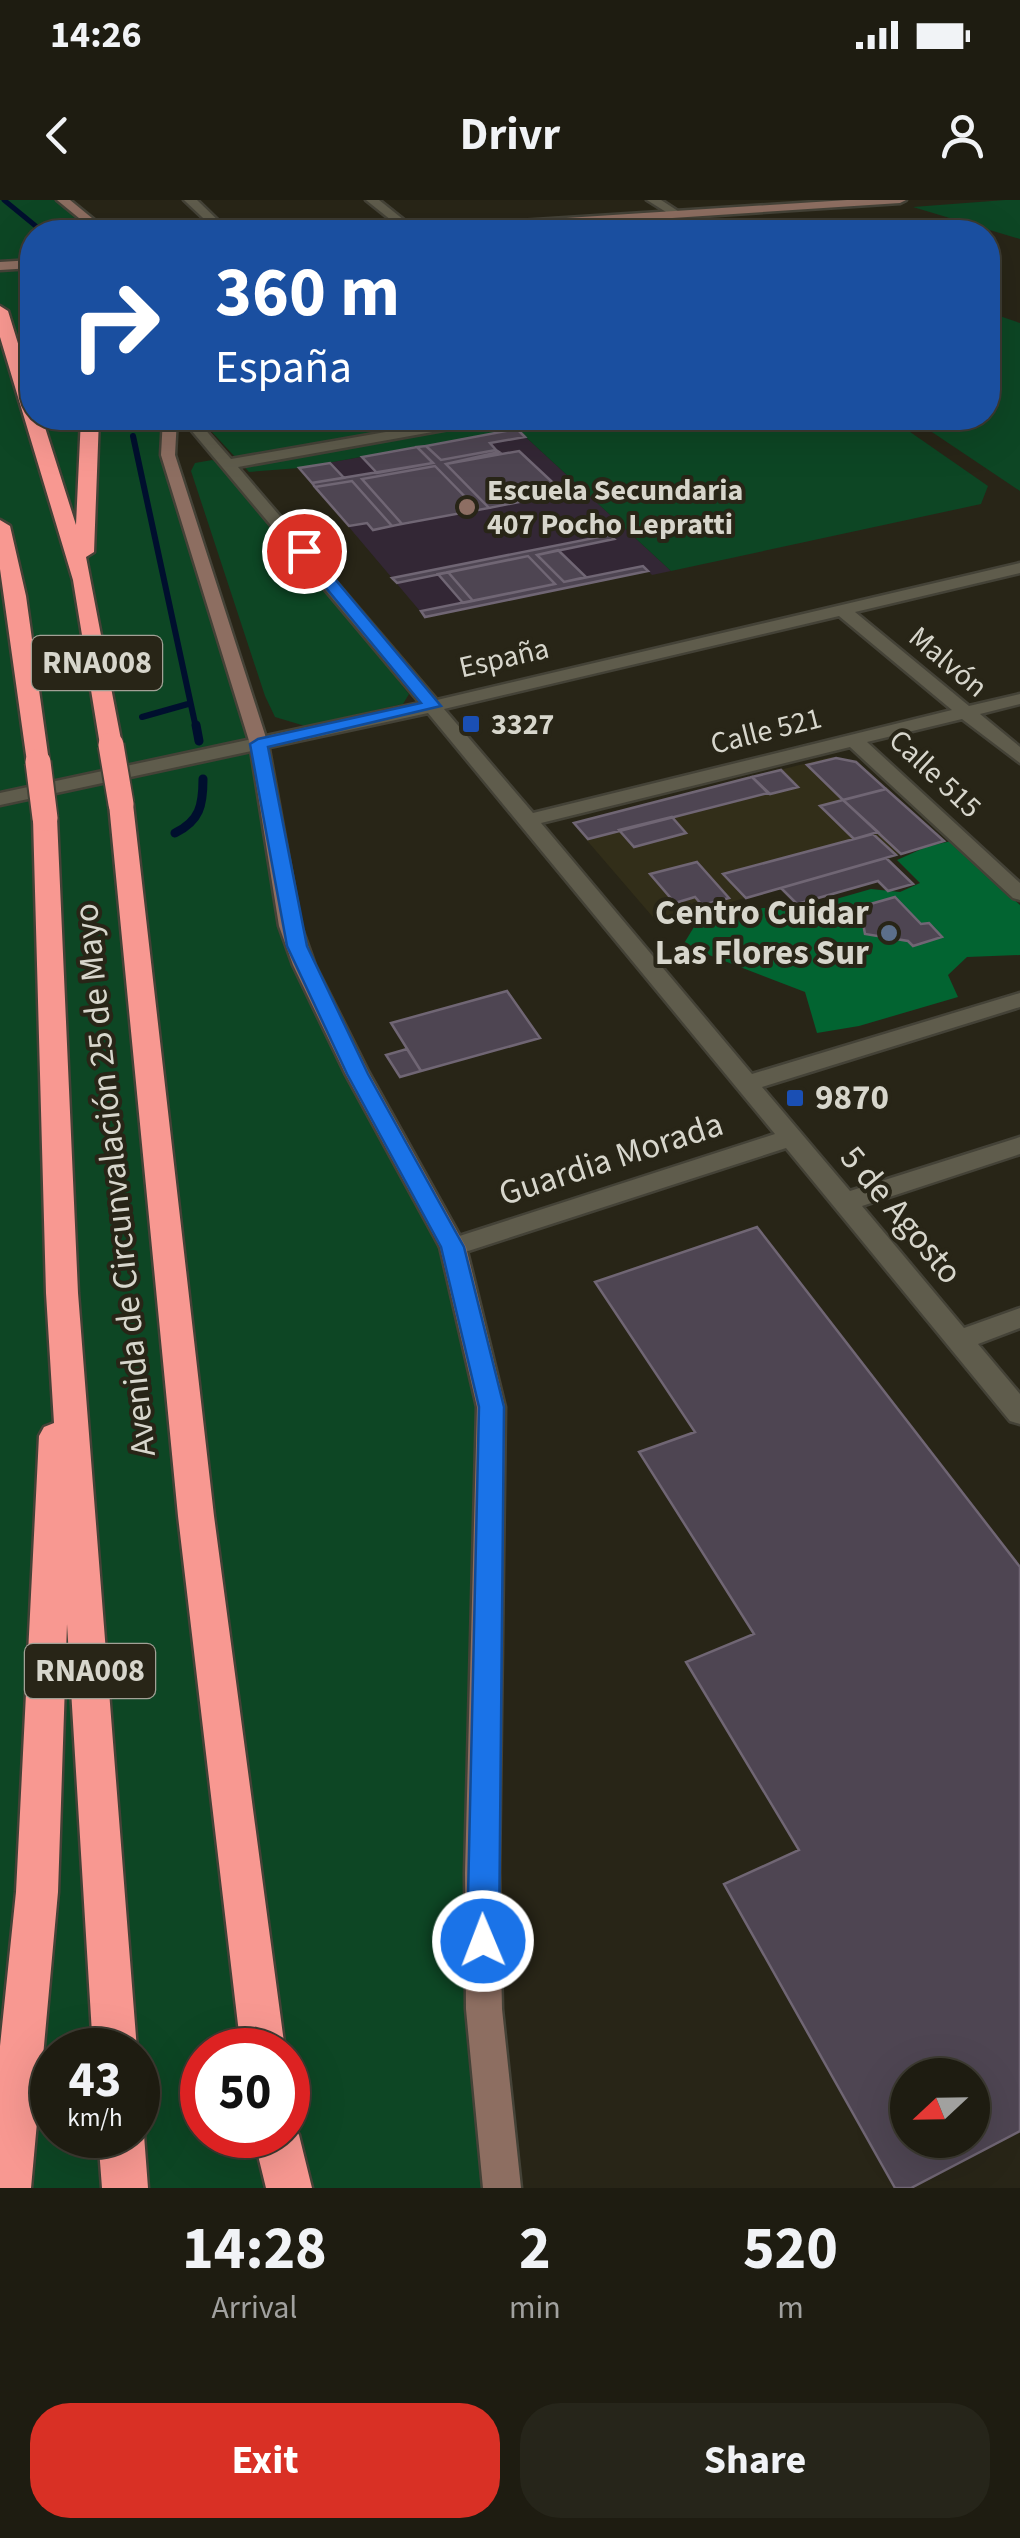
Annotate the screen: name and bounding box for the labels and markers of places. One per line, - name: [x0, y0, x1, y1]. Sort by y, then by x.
- place label: Escuela Secundaria 407 Pocho Lepratti: [487, 469, 743, 546]
- marker: Escuela Secundaria 407 Pocho Lepratti: [456, 496, 478, 518]
- pin: [262, 509, 347, 594]
- place label: 3327: [491, 703, 554, 746]
- marker: 3327: [460, 713, 482, 735]
- place label: Centro Cuidar Las Flores Sur: [655, 888, 869, 978]
- marker: Centro Cuidar Las Flores Sur: [878, 922, 900, 944]
- place label: 9870: [815, 1073, 889, 1123]
- marker: 9870: [784, 1087, 806, 1109]

